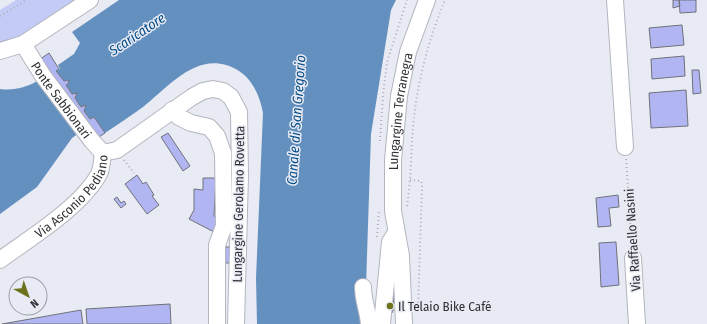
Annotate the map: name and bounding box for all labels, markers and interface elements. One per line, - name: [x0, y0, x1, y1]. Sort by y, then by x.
- water label: Scaricatore: [105, 9, 169, 60]
- street label: Lungargine Terranegra: [386, 51, 416, 170]
- water label: Canale di San Gregorio: [283, 54, 310, 186]
- street label: Ponte Sabbionari: [28, 59, 94, 142]
- street label: Lungargine Gerolamo Rovetta: [230, 126, 247, 282]
- street label: Via Asconio Pediano: [32, 154, 111, 241]
- street label: Via Raffaello Nasini: [621, 188, 644, 292]
- north arrow: [8, 276, 48, 316]
- text: N: [27, 296, 41, 310]
- place label: Il Telaio Bike Café: [398, 299, 491, 314]
- marker: Il Telaio Bike Café: [385, 301, 395, 311]

